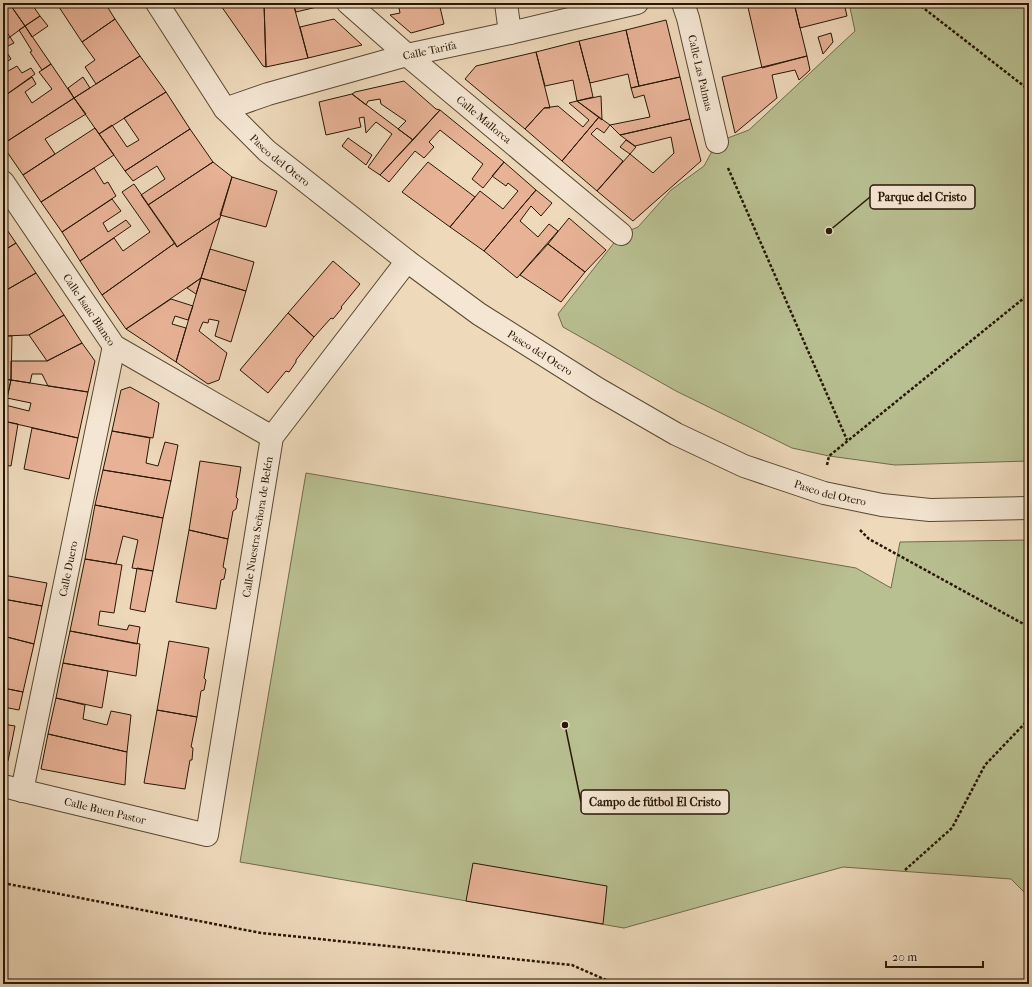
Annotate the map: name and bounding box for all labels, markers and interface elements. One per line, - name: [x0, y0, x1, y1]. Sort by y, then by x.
- street label: Calle Las Palmas: [686, 33, 716, 112]
- street label: Calle Tarifa: [401, 38, 459, 62]
- street label: Calle Mallorca: [454, 93, 515, 147]
- street label: Paseo del Otero: [247, 131, 313, 189]
- callout: Parque del Cristo: [870, 185, 975, 209]
- text: Parque del Cristo: [878, 190, 967, 205]
- street label: Calle Isaac Blanco: [60, 271, 119, 348]
- street label: Paseo del Otero: [505, 327, 575, 378]
- street label: Calle Nuestra Señora de Belén: [239, 455, 275, 598]
- street label: Paseo del Otero: [792, 477, 868, 508]
- street label: Calle Duero: [56, 539, 80, 598]
- callout: Campo de fútbol El Cristo: [581, 790, 729, 814]
- street label: Calle Buen Pastor: [63, 794, 148, 827]
- text: Campo de fútbol El Cristo: [589, 795, 721, 810]
- scale bar: [886, 943, 983, 969]
- text: 20 m: [892, 950, 917, 964]

